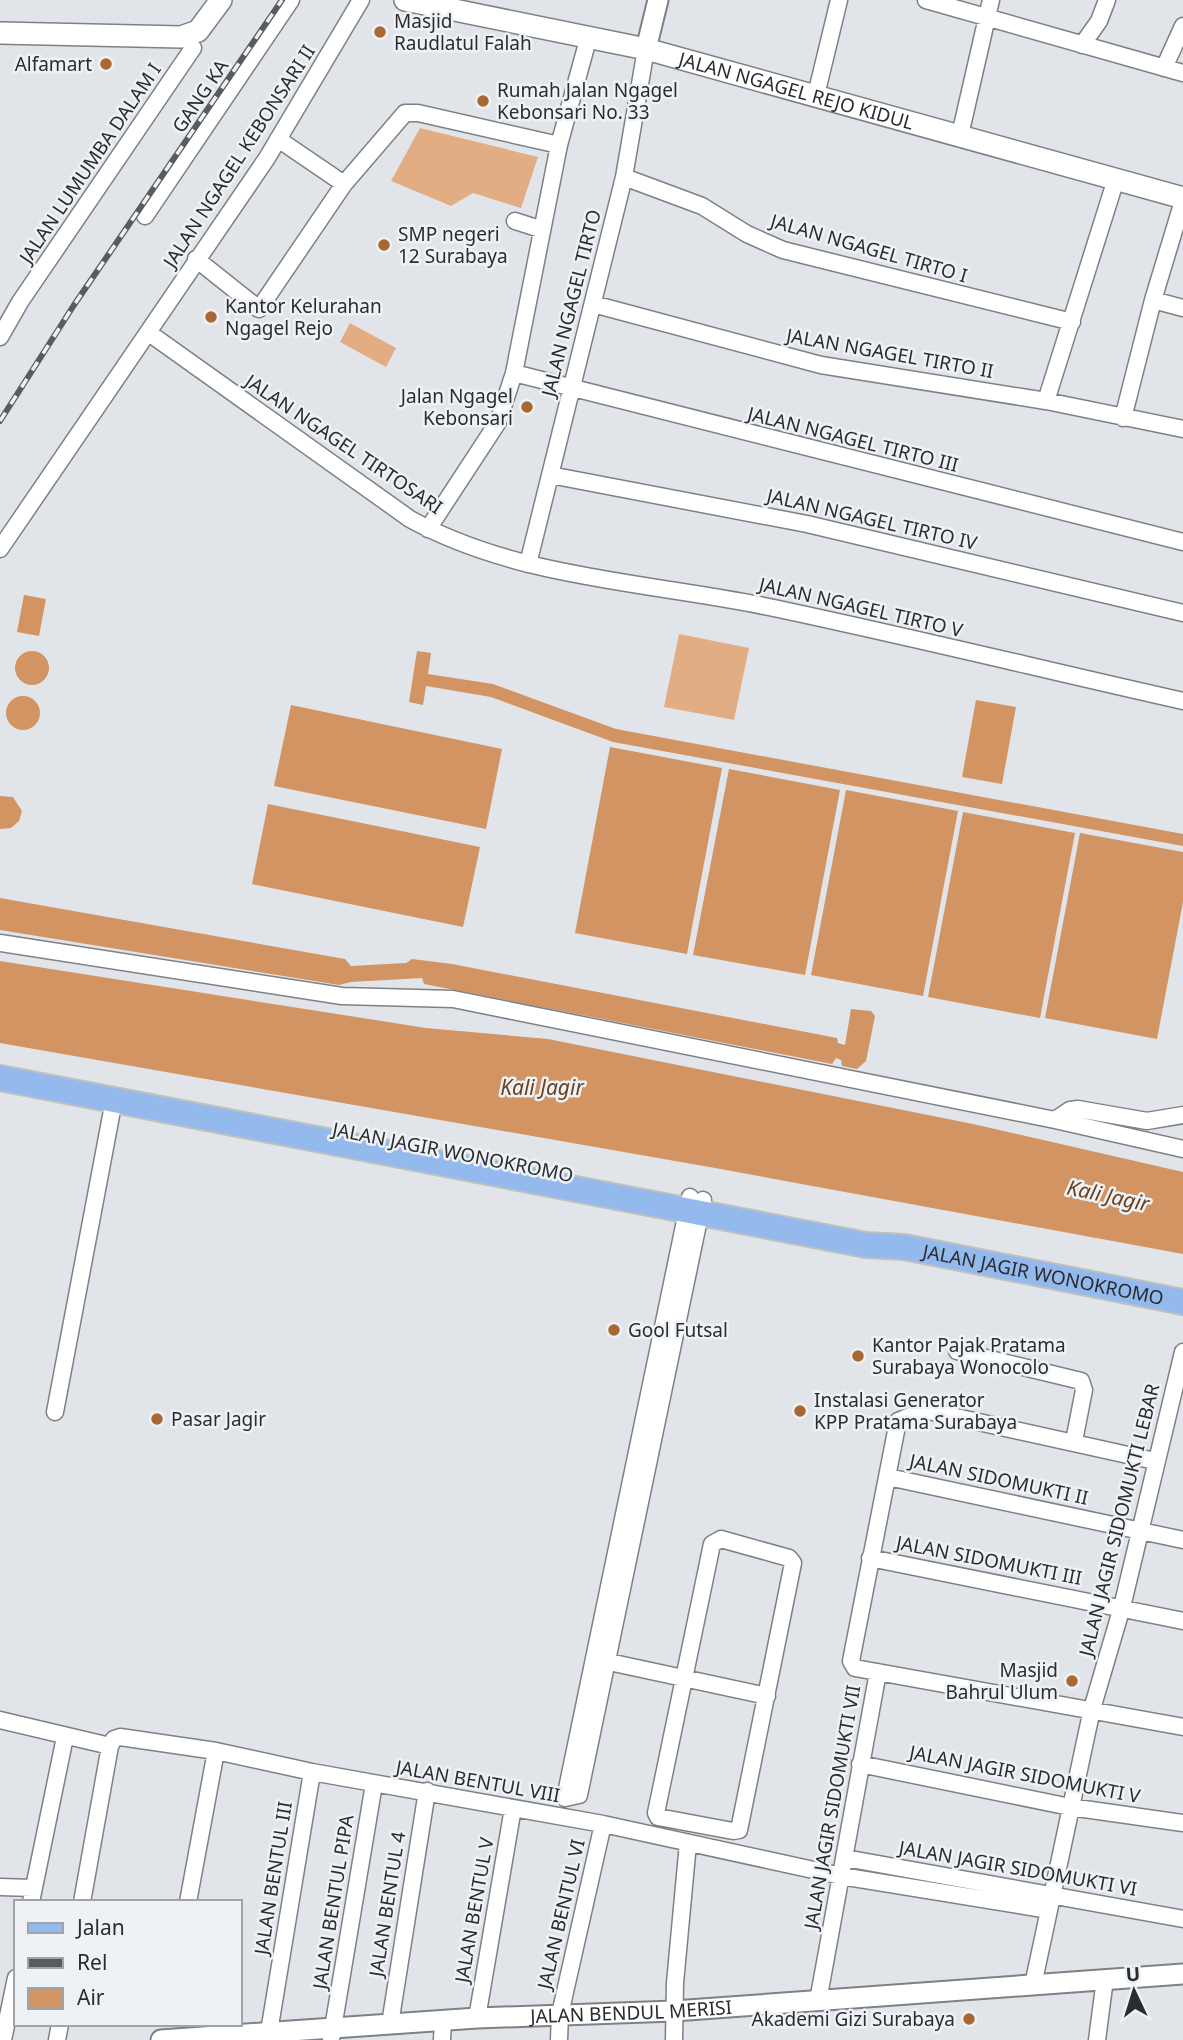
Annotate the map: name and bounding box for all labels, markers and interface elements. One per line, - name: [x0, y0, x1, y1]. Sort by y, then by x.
- place label: Masjid Raudlatul Falah: [394, 8, 532, 56]
- marker: Masjid Raudlatul Falah: [372, 24, 388, 40]
- street label: JALAN NGAGEL KEBONSARI II: [156, 40, 321, 274]
- street label: JALAN NGAGEL REJO KIDUL: [674, 45, 917, 136]
- place label: Alfamart: [15, 51, 92, 77]
- street label: GANG KA: [166, 54, 234, 138]
- marker: Alfamart: [98, 56, 114, 72]
- street label: JALAN LUMUMBA DALAM I: [12, 58, 167, 270]
- place label: Rumah Jalan Ngagel Kebonsari No. 33: [497, 77, 678, 125]
- marker: Rumah Jalan Ngagel Kebonsari No. 33: [475, 93, 491, 109]
- street label: JALAN NGAGEL TIRTO: [535, 207, 607, 401]
- street label: JALAN NGAGEL TIRTO I: [766, 207, 970, 289]
- place label: SMP negeri 12 Surabaya: [398, 221, 508, 269]
- marker: SMP negeri 12 Surabaya: [376, 237, 392, 253]
- place label: Kantor Kelurahan Ngagel Rejo: [225, 293, 382, 341]
- marker: Kantor Kelurahan Ngagel Rejo: [203, 309, 219, 325]
- street label: JALAN NGAGEL TIRTO II: [782, 322, 996, 384]
- street label: JALAN NGAGEL TIRTOSARI: [239, 367, 448, 520]
- place label: Jalan Ngagel Kebonsari: [399, 383, 513, 431]
- marker: Jalan Ngagel Kebonsari: [519, 399, 535, 415]
- street label: JALAN NGAGEL TIRTO III: [743, 400, 961, 478]
- street label: JALAN NGAGEL TIRTO IV: [762, 482, 980, 556]
- street label: JALAN NGAGEL TIRTO V: [755, 570, 966, 643]
- water label: Kali Jagir: [500, 1073, 585, 1101]
- street label: JALAN JAGIR WONOKROMO: [328, 1115, 576, 1188]
- water label: Kali Jagir: [1064, 1173, 1154, 1218]
- street label: JALAN JAGIR WONOKROMO: [919, 1238, 1166, 1311]
- place label: Gool Futsal: [628, 1317, 728, 1343]
- marker: Gool Futsal: [606, 1322, 622, 1338]
- place label: Kantor Pajak Pratama Surabaya Wonocolo: [872, 1332, 1066, 1380]
- marker: Kantor Pajak Pratama Surabaya Wonocolo: [850, 1348, 866, 1364]
- street label: JALAN JAGIR SIDOMUKTI LEBAR: [1072, 1381, 1166, 1661]
- place label: Instalasi Generator KPP Pratama Surabaya: [814, 1387, 1017, 1435]
- marker: Instalasi Generator KPP Pratama Surabaya: [792, 1403, 808, 1419]
- place label: Pasar Jagir: [171, 1406, 266, 1432]
- marker: Pasar Jagir: [149, 1411, 165, 1427]
- street label: JALAN SIDOMUKTI II: [905, 1447, 1091, 1511]
- street label: JALAN SIDOMUKTI III: [892, 1529, 1084, 1591]
- place label: Masjid Bahrul Ulum: [946, 1657, 1058, 1705]
- marker: Masjid Bahrul Ulum: [1064, 1673, 1080, 1689]
- street label: JALAN JAGIR SIDOMUKTI VII: [797, 1683, 866, 1933]
- street label: JALAN JAGIR SIDOMUKTI V: [905, 1738, 1143, 1809]
- street label: JALAN BENTUL VIII: [392, 1753, 562, 1808]
- street label: JALAN BENTUL III: [248, 1799, 298, 1958]
- street label: JALAN BENTUL PIPA: [306, 1812, 360, 1993]
- street label: JALAN BENTUL 4: [362, 1830, 411, 1980]
- street label: JALAN JAGIR SIDOMUKTI VI: [895, 1834, 1139, 1902]
- street label: JALAN BENTUL V: [448, 1835, 500, 1987]
- street label: JALAN BENTUL VI: [531, 1836, 591, 1994]
- legend: [14, 1900, 242, 2026]
- text: Jalan: [75, 1913, 125, 1941]
- text: Rel: [77, 1948, 107, 1976]
- north arrow: [1099, 1956, 1169, 2026]
- text: U: [1125, 1961, 1141, 1988]
- text: Air: [77, 1983, 105, 2011]
- street label: JALAN BENDUL MERISI: [528, 1994, 733, 2029]
- place label: Akademi Gizi Surabaya: [752, 2006, 955, 2032]
- marker: Akademi Gizi Surabaya: [961, 2011, 977, 2027]

